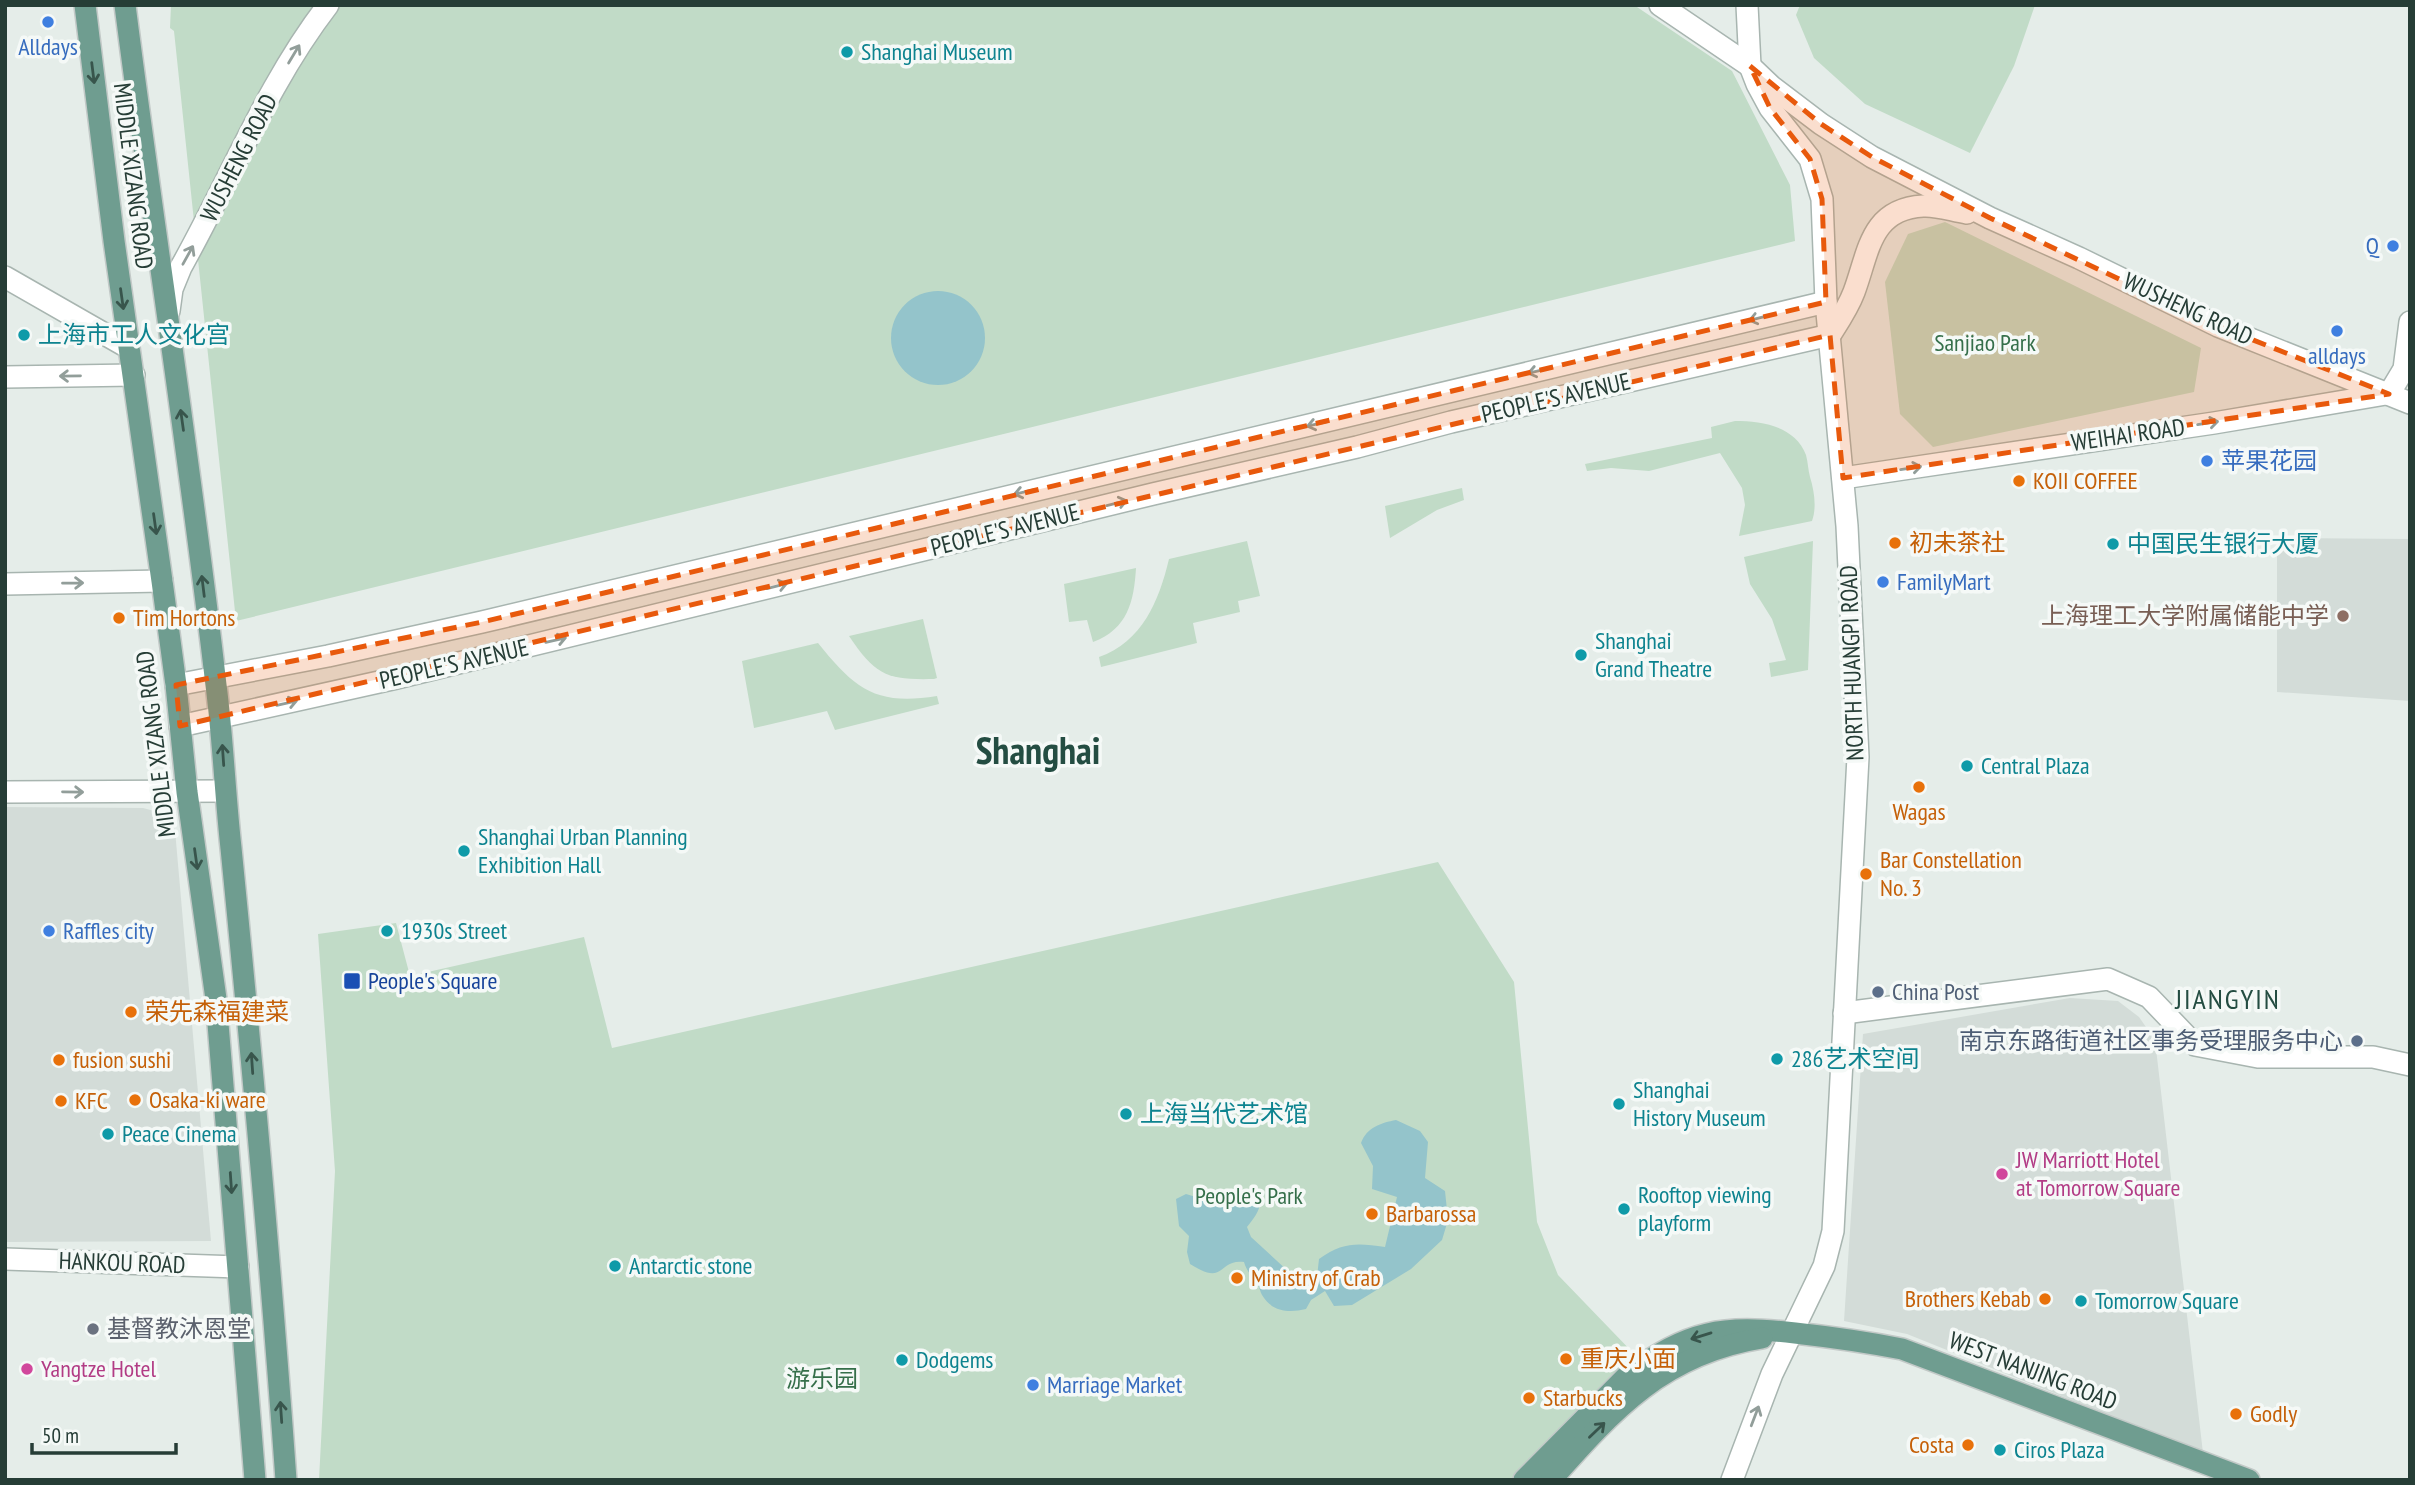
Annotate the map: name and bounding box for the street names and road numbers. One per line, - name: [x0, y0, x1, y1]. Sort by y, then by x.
- street label: MIDDLE XIZANG ROAD: [107, 81, 160, 271]
- street label: WUSHENG ROAD: [193, 89, 284, 227]
- street label: WUSHENG ROAD: [2119, 265, 2258, 352]
- street label: PEOPLE'S AVENUE: [1478, 365, 1633, 430]
- street label: WEIHAI ROAD: [2069, 411, 2187, 458]
- street label: PEOPLE'S AVENUE: [927, 496, 1082, 563]
- street label: NORTH HUANGPI ROAD: [1833, 565, 1870, 761]
- street label: PEOPLE'S AVENUE: [376, 631, 531, 696]
- street label: MIDDLE XIZANG ROAD: [129, 649, 182, 839]
- street label: HANKOU ROAD: [58, 1245, 186, 1280]
- street label: WEST NANJING ROAD: [1945, 1324, 2122, 1417]

